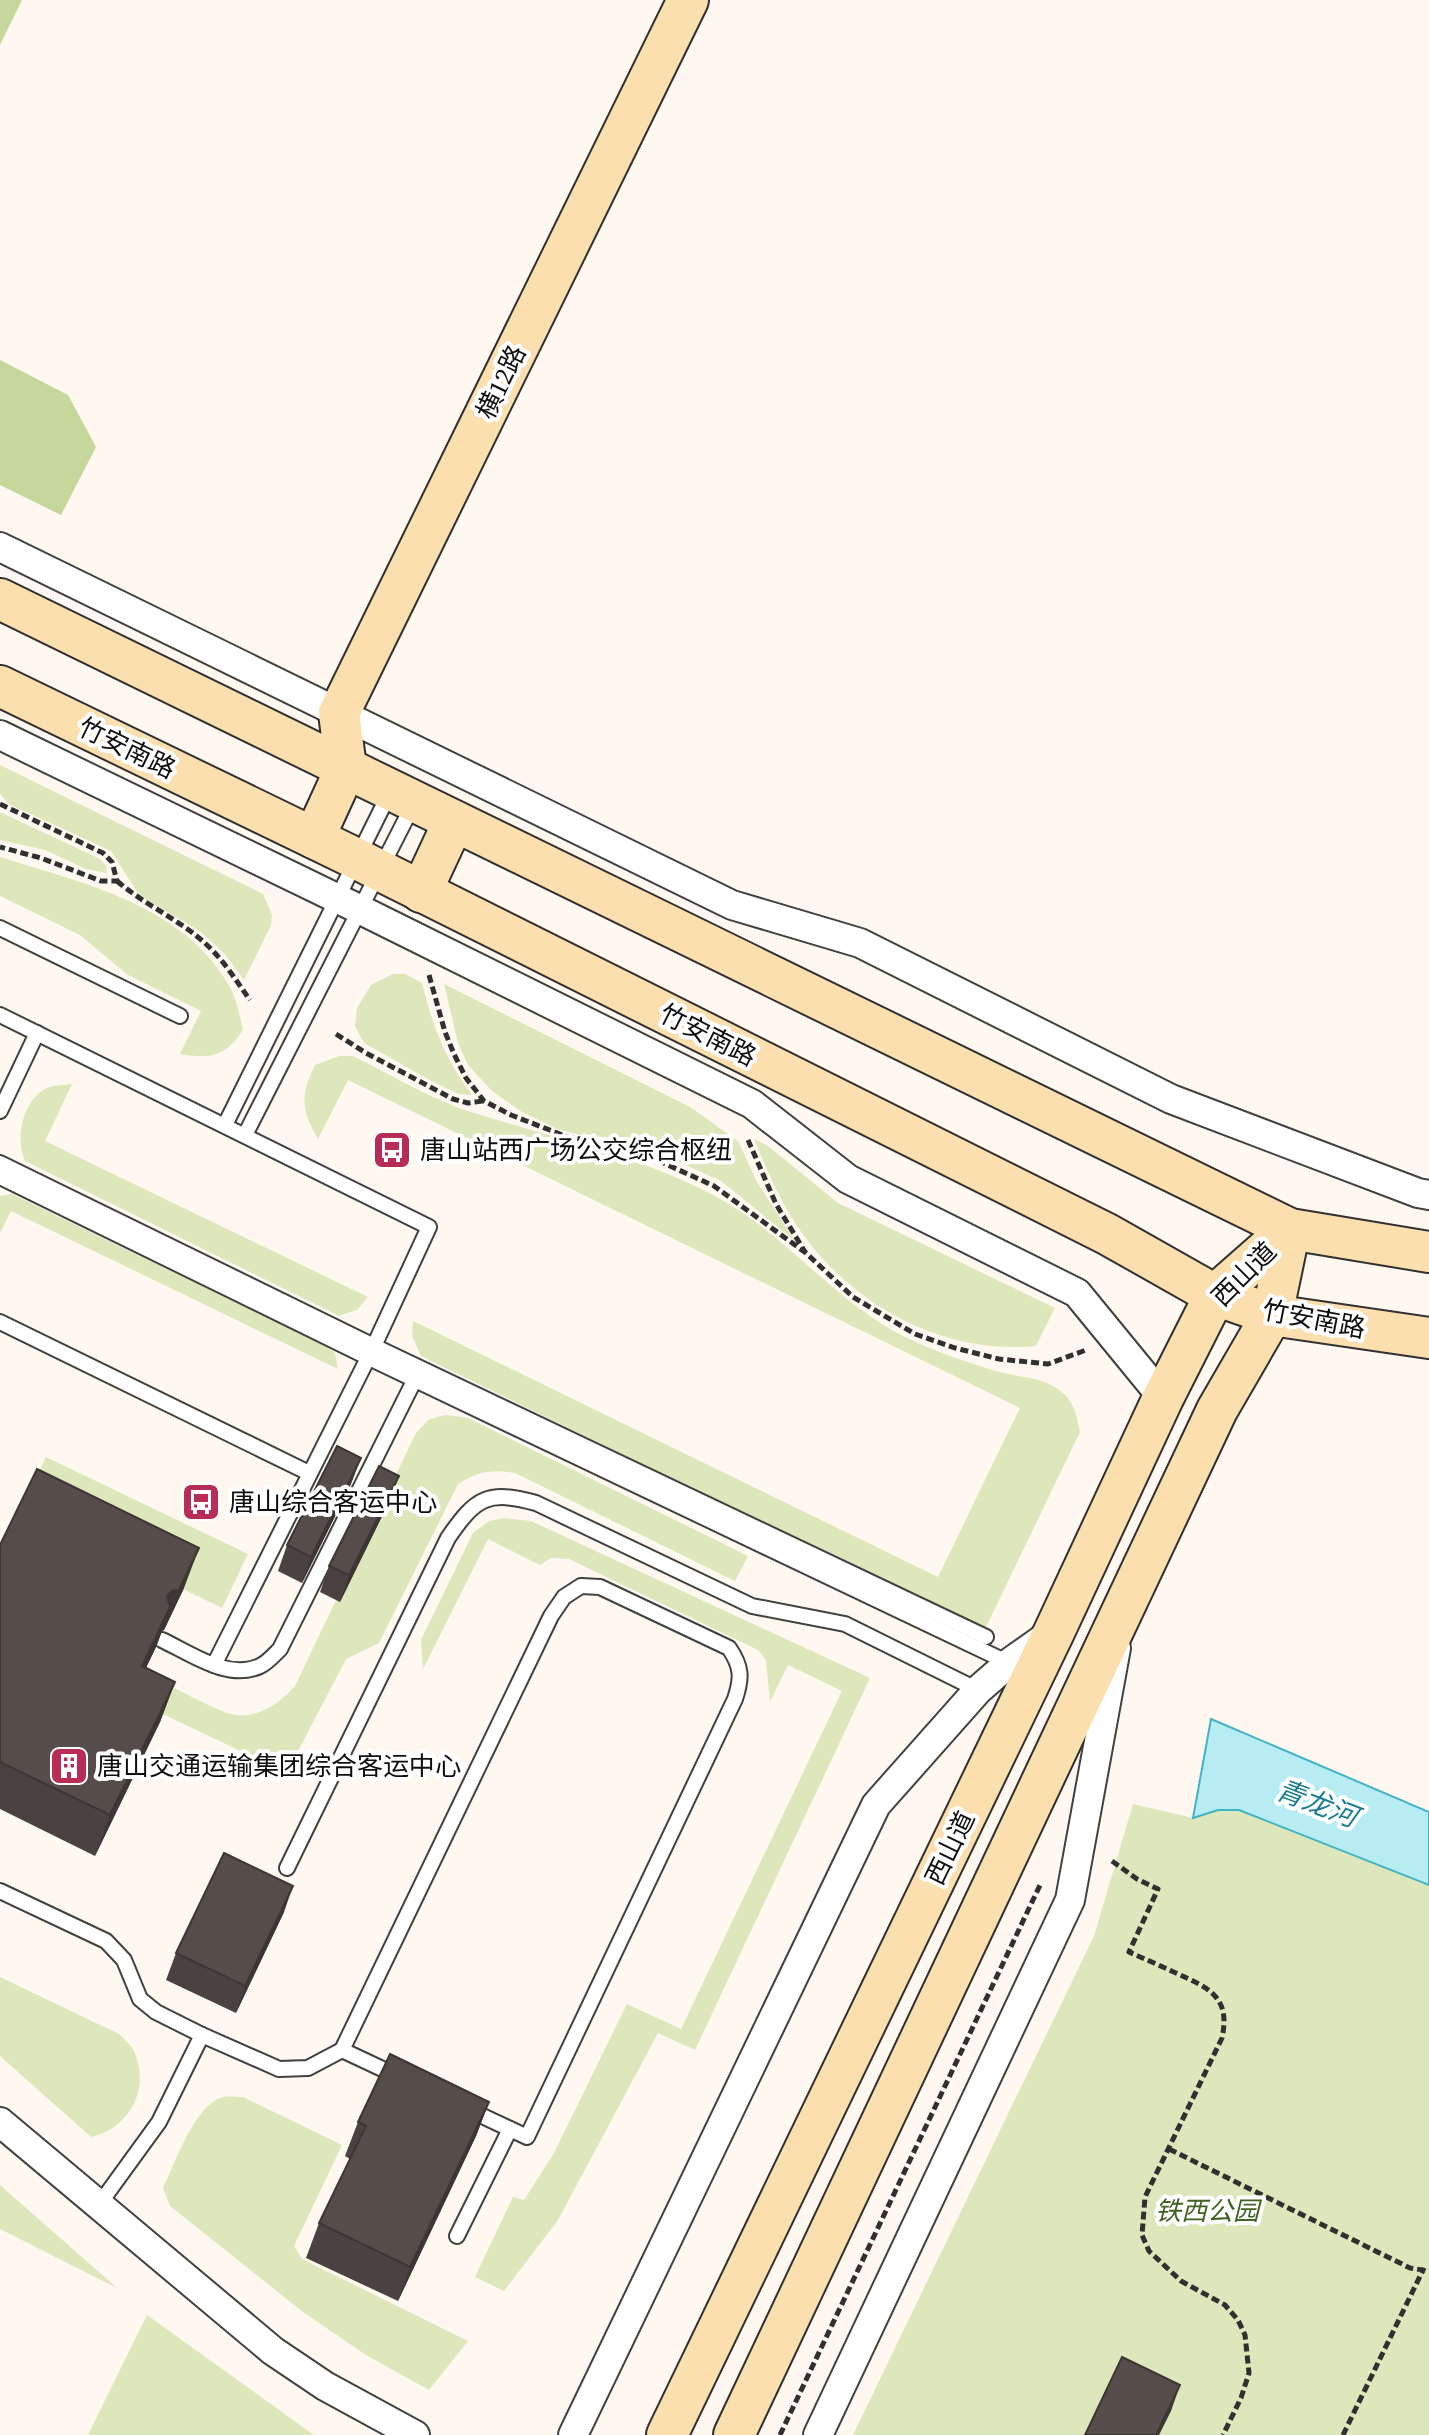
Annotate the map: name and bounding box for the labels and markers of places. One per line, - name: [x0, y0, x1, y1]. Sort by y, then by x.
- bus stop icon: 唐山站西广场公交综合枢纽: [371, 1129, 413, 1171]
- place label: 唐山站西广场公交综合枢纽: [420, 1132, 732, 1168]
- bus stop icon: 唐山综合客运中心: [180, 1481, 222, 1523]
- place label: 唐山综合客运中心: [229, 1484, 437, 1520]
- building icon: 唐山交通运输集团综合客运中心: [48, 1745, 90, 1787]
- place label: 唐山交通运输集团综合客运中心: [97, 1748, 461, 1784]

